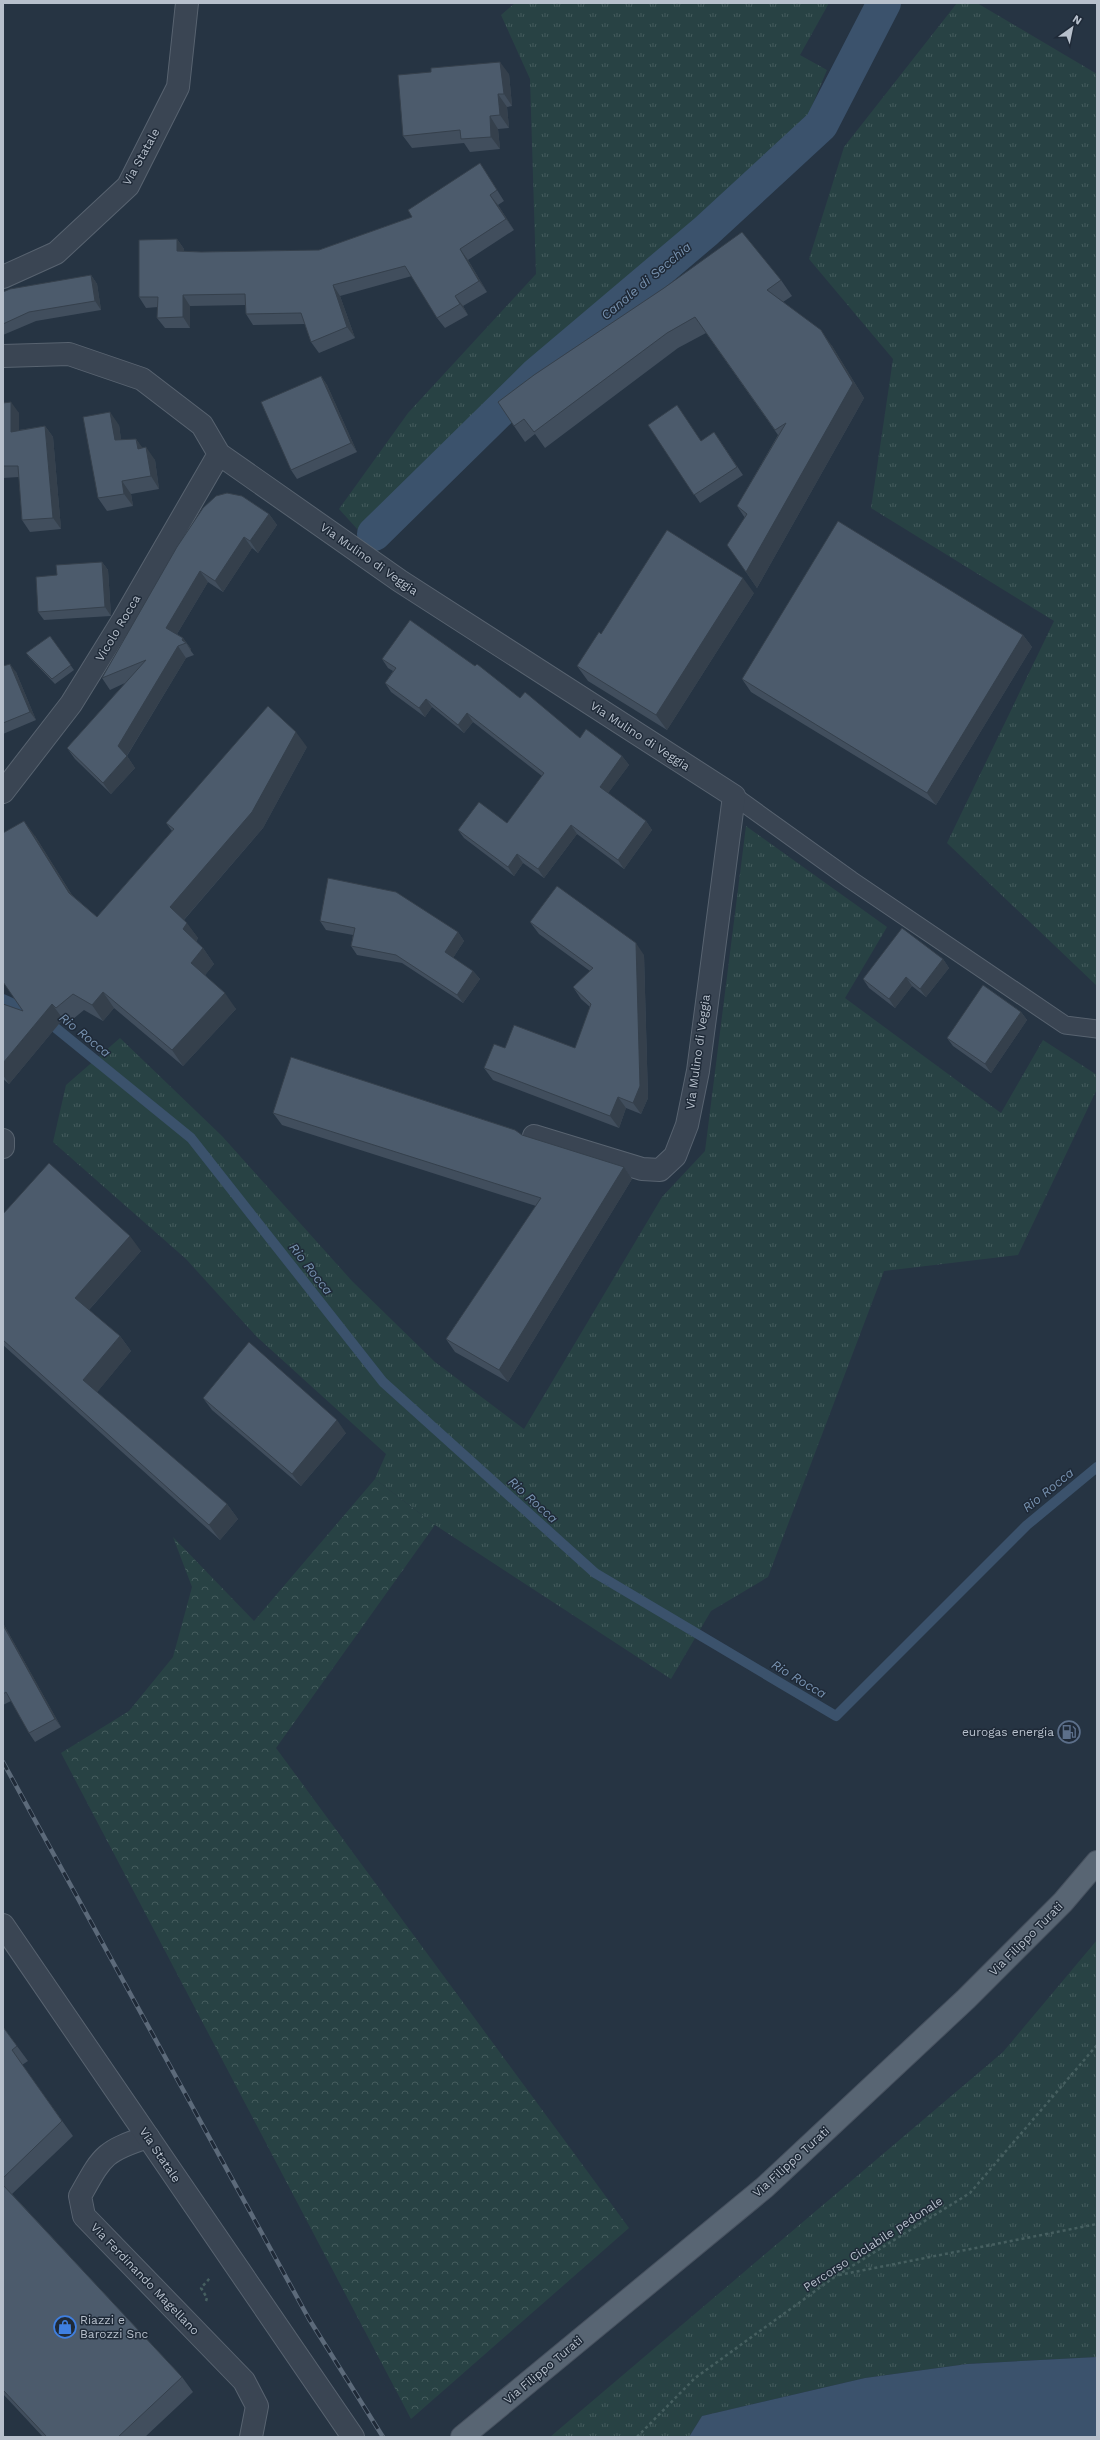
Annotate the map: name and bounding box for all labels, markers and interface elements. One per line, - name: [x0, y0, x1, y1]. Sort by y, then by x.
- north arrow: [1052, 8, 1092, 48]
- text: N: [1070, 12, 1084, 28]
- street label: Via Statale: [120, 126, 162, 188]
- water label: Canale di Secchia: [598, 239, 694, 323]
- street label: Via Mulino di Veggia: [317, 520, 421, 598]
- street label: Vicolo Rocca: [93, 592, 143, 664]
- street label: Via Mulino di Veggia: [588, 699, 693, 774]
- street label: Via Mulino di Veggia: [683, 993, 713, 1110]
- water label: Rio Rocca: [56, 1010, 114, 1060]
- water label: Rio Rocca: [286, 1240, 336, 1298]
- water label: Rio Rocca: [1019, 1465, 1077, 1515]
- water label: Rio Rocca: [505, 1474, 561, 1526]
- water label: Rio Rocca: [769, 1657, 829, 1701]
- fuel station icon: eurogas energia: [1056, 1719, 1082, 1745]
- place label: eurogas energia: [962, 1725, 1054, 1739]
- street label: Via Filippo Turati: [986, 1899, 1066, 1979]
- street label: Via Filippo Turati: [750, 2124, 832, 2200]
- street label: Via Statale: [137, 2125, 184, 2185]
- street label: Percorso Ciclabile pedonale: [801, 2194, 945, 2294]
- street label: Via Ferdinando Magellano: [88, 2220, 202, 2338]
- place label: Riazzi e Barozzi Snc: [80, 2313, 149, 2341]
- shop icon: Riazzi e Barozzi Snc: [52, 2314, 78, 2340]
- street label: Via Filippo Turati: [501, 2333, 585, 2407]

